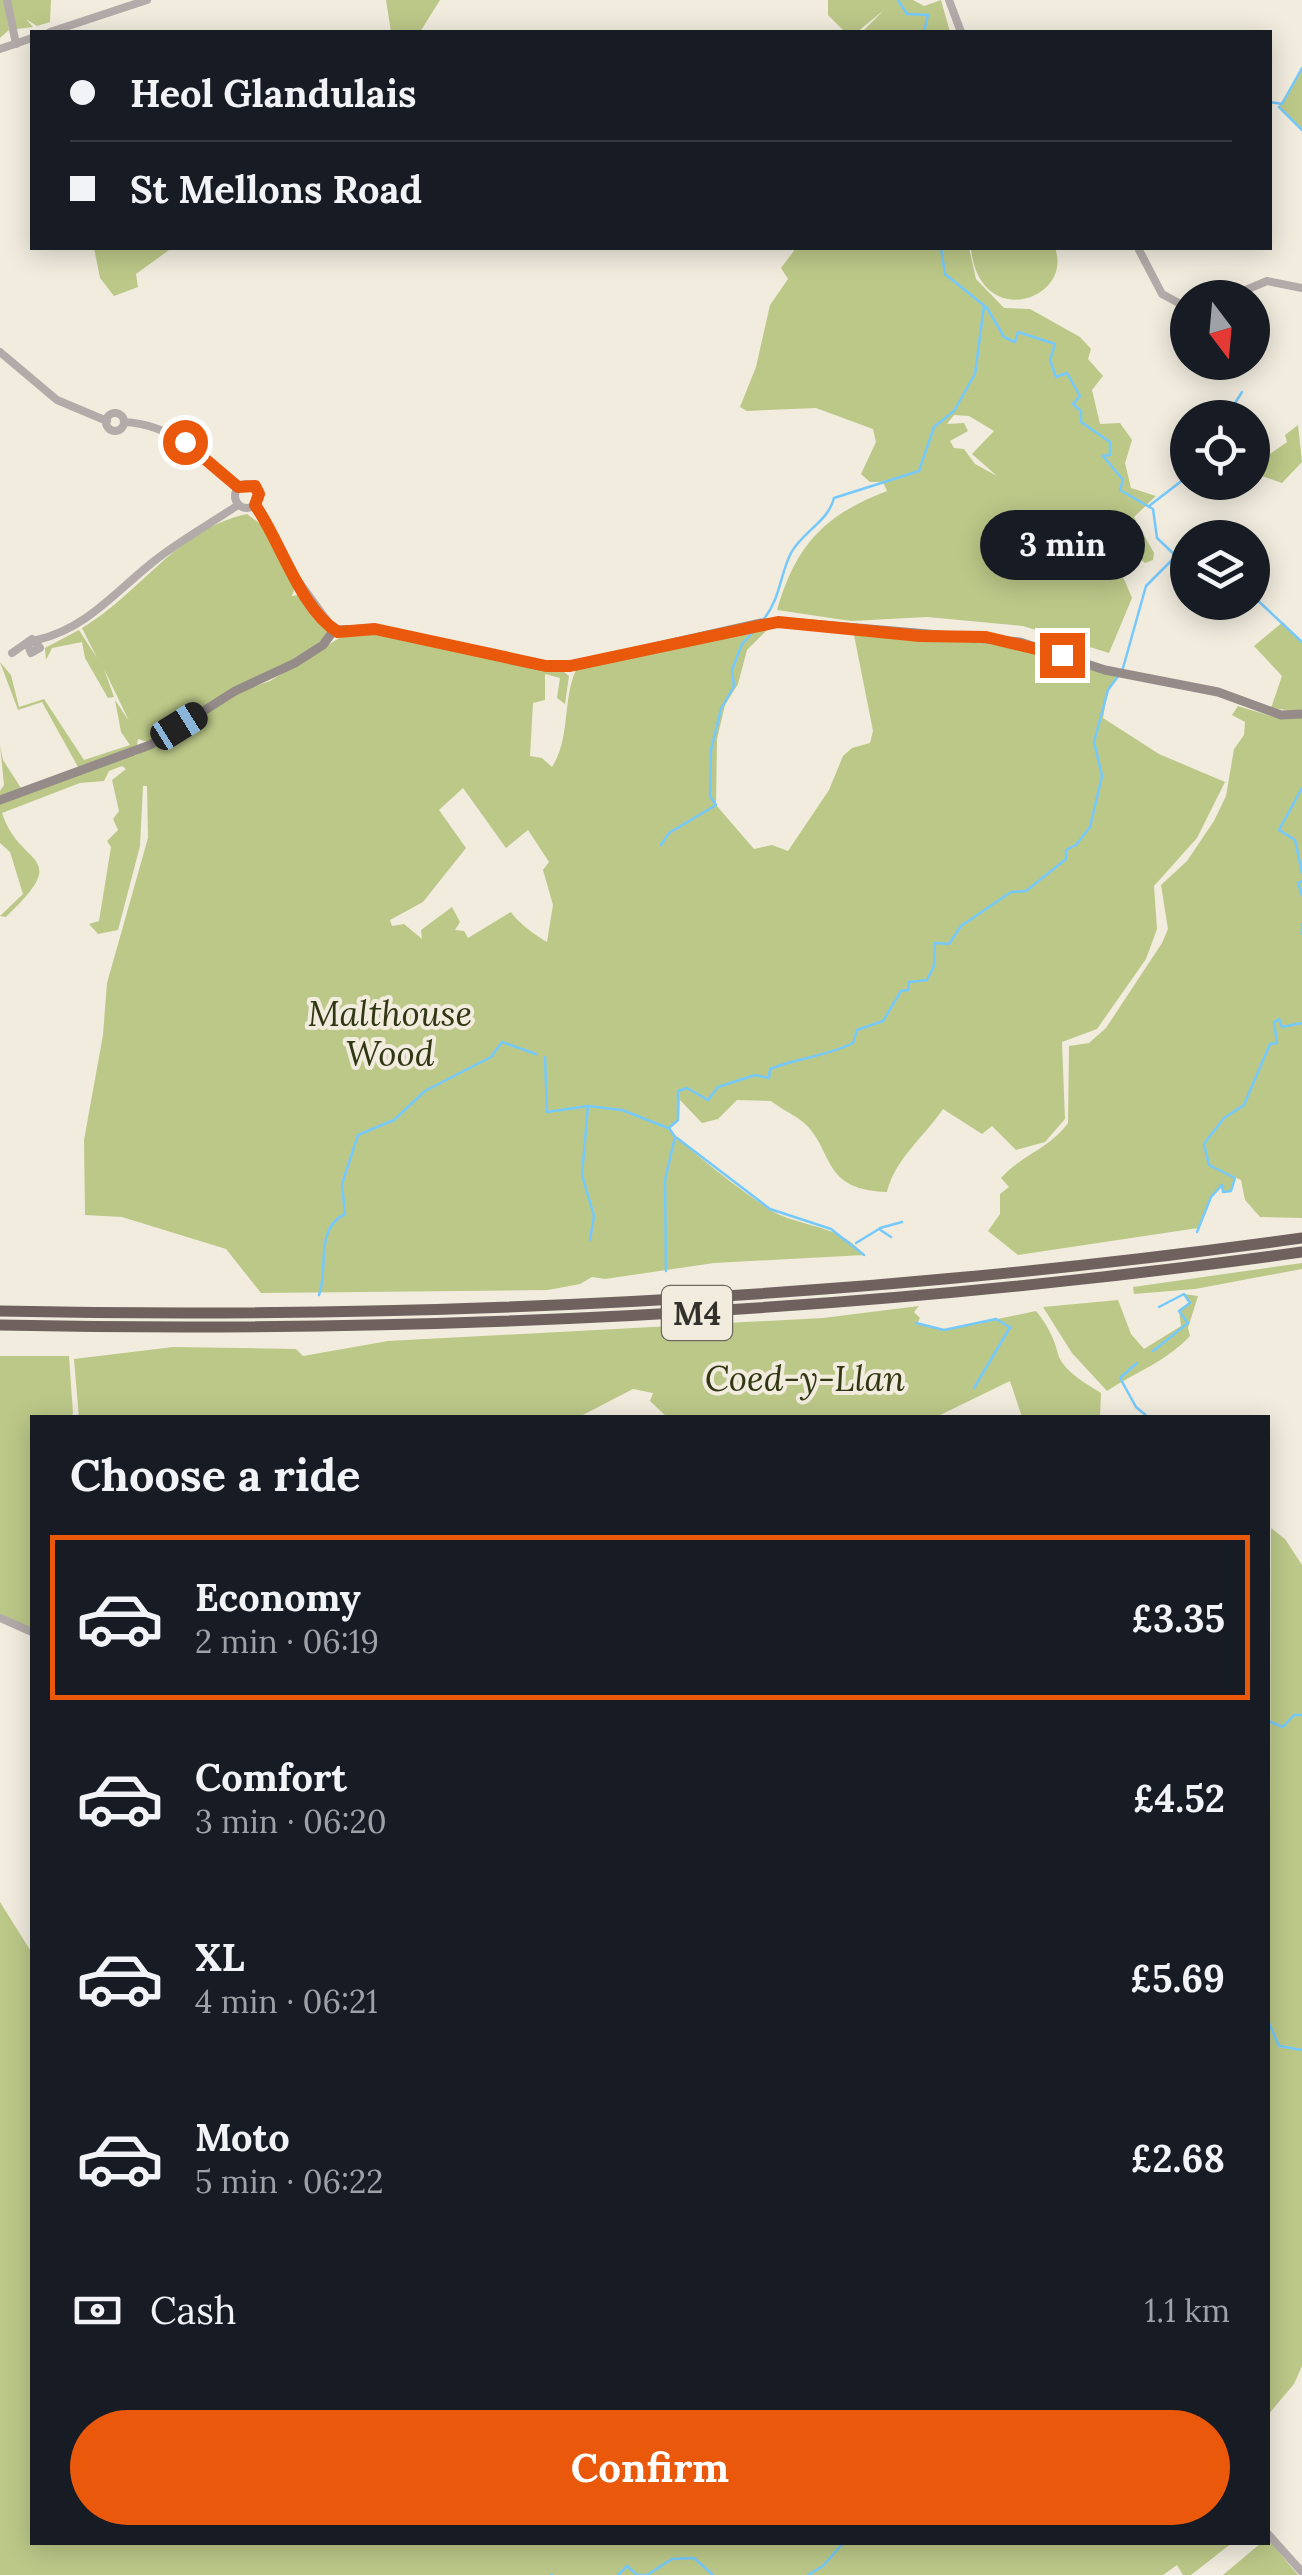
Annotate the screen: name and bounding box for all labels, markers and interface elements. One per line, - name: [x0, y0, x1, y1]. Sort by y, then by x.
- text: Heol Glandulais: [130, 69, 417, 117]
- text: St Mellons Road: [130, 165, 422, 213]
- north arrow: [1170, 280, 1270, 380]
- map controls: [1170, 280, 1270, 620]
- button: locate: [1170, 400, 1270, 500]
- route start: [163, 420, 208, 465]
- callout: 3 min: [980, 510, 1144, 580]
- button: layers: [1170, 520, 1270, 620]
- text: 3 min: [1019, 524, 1106, 565]
- route end: [1040, 633, 1085, 678]
- car: [146, 697, 212, 755]
- park label: Malthouse Wood: [308, 991, 472, 1076]
- road number: M4: [662, 1286, 732, 1340]
- park label: Coed-y-Llan: [705, 1356, 906, 1401]
- text: Choose a ride: [70, 1446, 360, 1503]
- icon: car: [75, 1573, 165, 1663]
- text: Economy: [195, 1573, 361, 1621]
- text: £3.35: [1131, 1594, 1225, 1642]
- text: 2 min · 06:19: [195, 1621, 379, 1662]
- icon: car: [75, 1753, 165, 1843]
- text: Comfort: [195, 1753, 347, 1801]
- text: £4.52: [1133, 1774, 1225, 1822]
- text: 3 min · 06:20: [195, 1801, 387, 1842]
- icon: car: [75, 1933, 165, 2023]
- text: XL: [195, 1933, 245, 1981]
- text: £5.69: [1130, 1954, 1225, 2002]
- text: 4 min · 06:21: [195, 1981, 378, 2022]
- icon: car: [75, 2113, 165, 2203]
- text: Moto: [195, 2113, 290, 2161]
- text: £2.68: [1131, 2134, 1225, 2182]
- text: 5 min · 06:22: [195, 2161, 383, 2202]
- icon: cash: [70, 2283, 125, 2338]
- text: Cash: [150, 2286, 237, 2334]
- text: 1.1 km: [1145, 2290, 1230, 2331]
- button: Confirm: [70, 2410, 1230, 2525]

